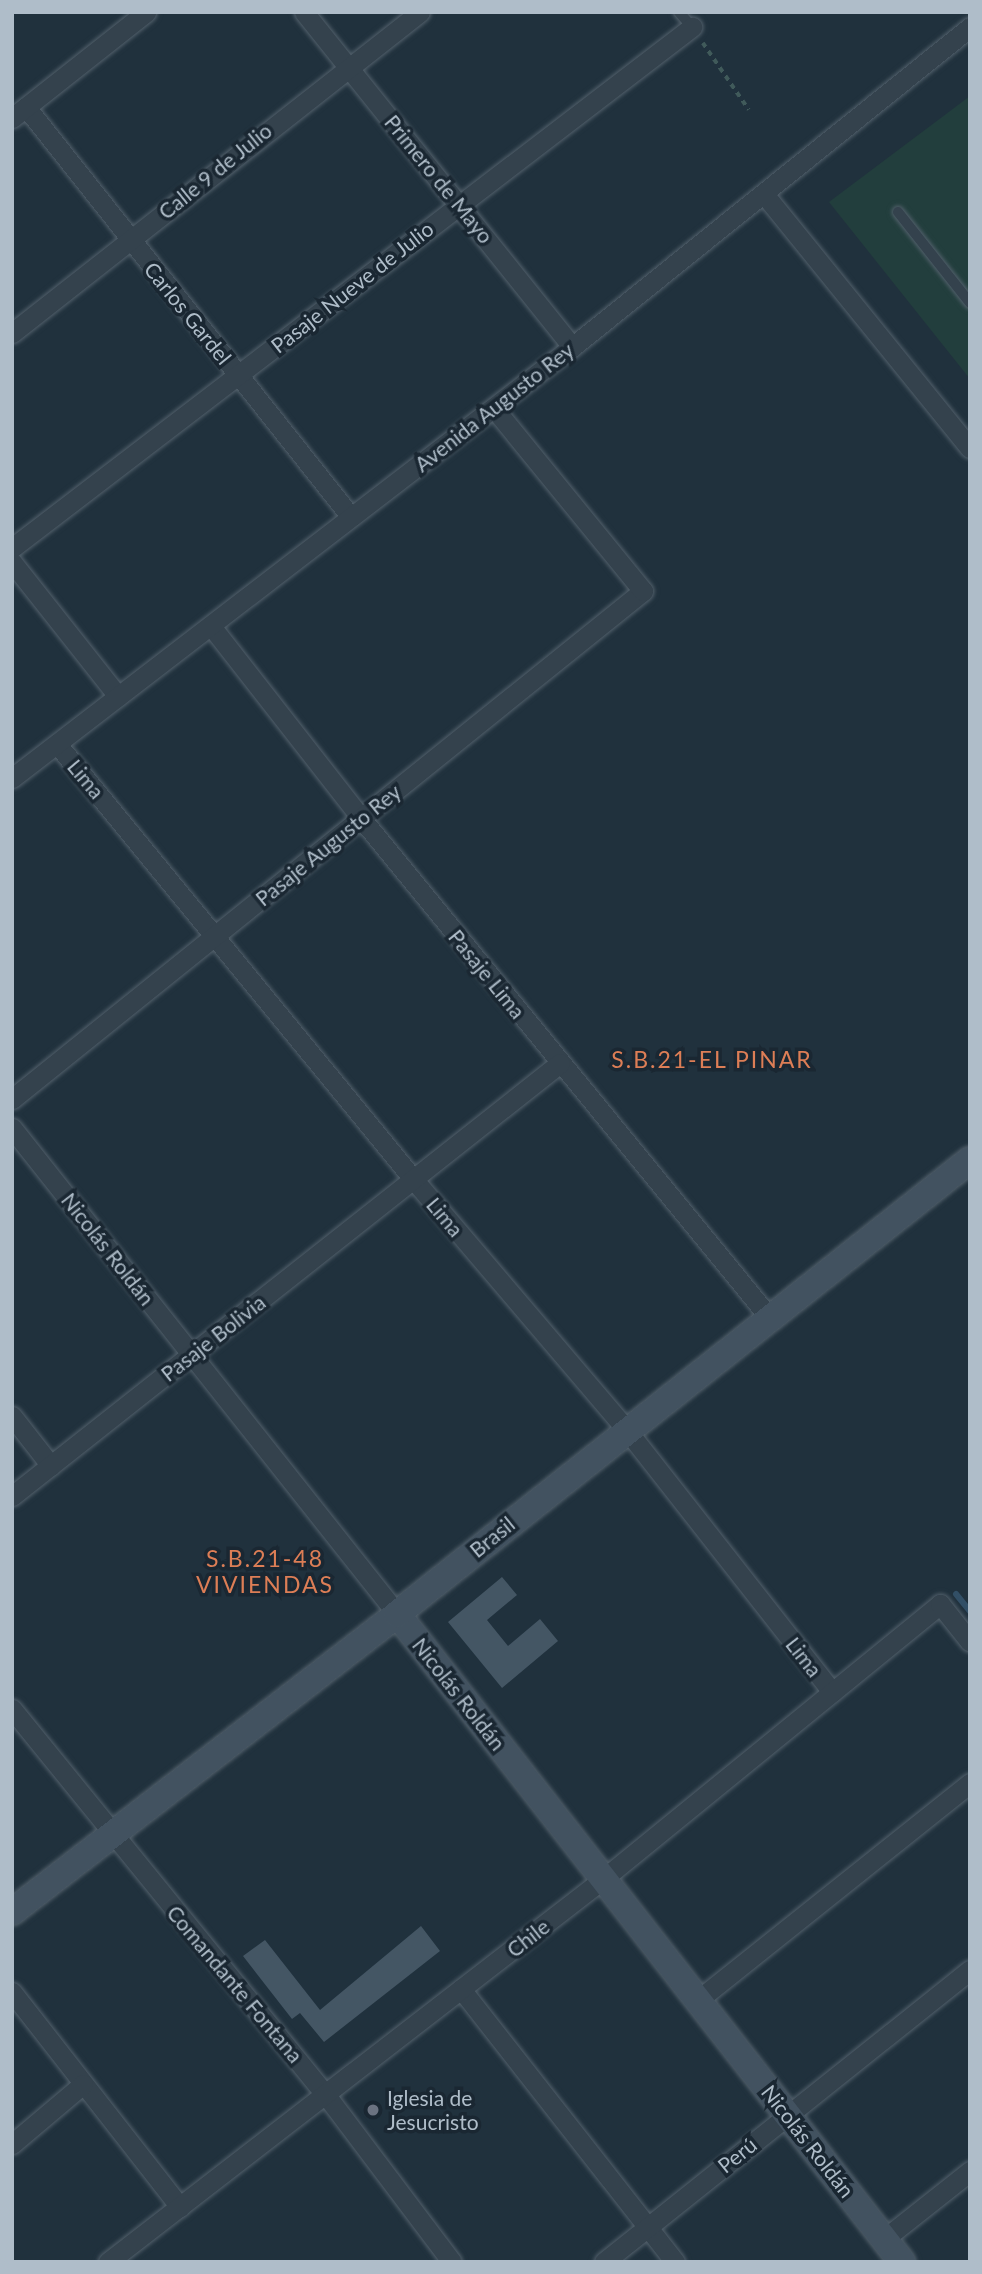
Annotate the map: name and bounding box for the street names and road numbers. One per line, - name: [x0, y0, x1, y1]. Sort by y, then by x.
- street label: Primero de Mayo: [379, 110, 499, 248]
- street label: Calle 9 de Julio: [153, 118, 277, 224]
- street label: Pasaje Nueve de Julio: [266, 216, 438, 358]
- street label: Carlos Gardel: [139, 257, 237, 369]
- street label: Avenida Augusto Rey: [409, 337, 579, 477]
- street label: Lima: [62, 754, 110, 804]
- street label: Pasaje Augusto Rey: [250, 779, 406, 911]
- street label: Pasaje Lima: [443, 924, 531, 1024]
- street label: Nicolás Roldán: [56, 1188, 160, 1310]
- street label: Lima: [421, 1192, 469, 1242]
- street label: Pasaje Bolivia: [156, 1289, 270, 1387]
- street label: Brasil: [465, 1511, 519, 1563]
- street label: Lima: [781, 1632, 827, 1682]
- street label: Nicolás Roldán: [407, 1633, 511, 1755]
- street label: Comandante Fontana: [162, 1900, 308, 2068]
- street label: Chile: [502, 1914, 554, 1962]
- street label: Nicolás Roldán: [756, 2080, 860, 2202]
- street label: Perú: [713, 2132, 761, 2178]

